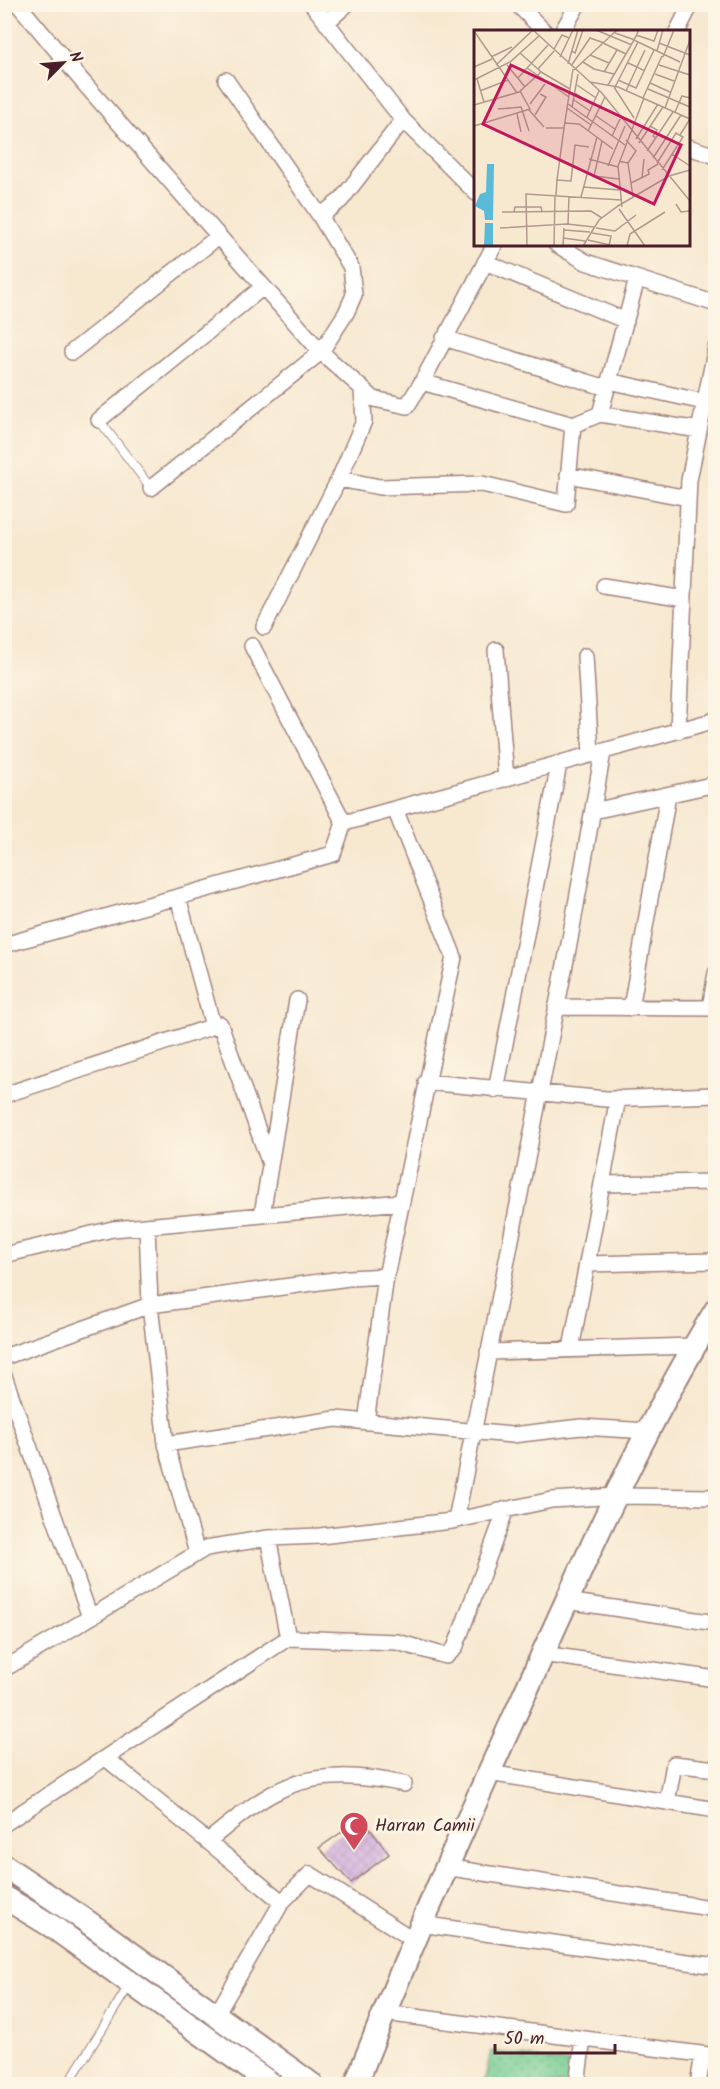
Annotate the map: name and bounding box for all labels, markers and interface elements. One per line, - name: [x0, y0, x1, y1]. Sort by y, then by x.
- inset map: [474, 30, 690, 246]
- north arrow: [33, 33, 93, 93]
- text: N: [62, 47, 89, 67]
- mosque icon: Harran Camii: [338, 1810, 370, 1852]
- place label: Harran Camii: [375, 1812, 476, 1841]
- scale bar: [495, 2017, 615, 2055]
- text: 50 m: [504, 2025, 544, 2054]

